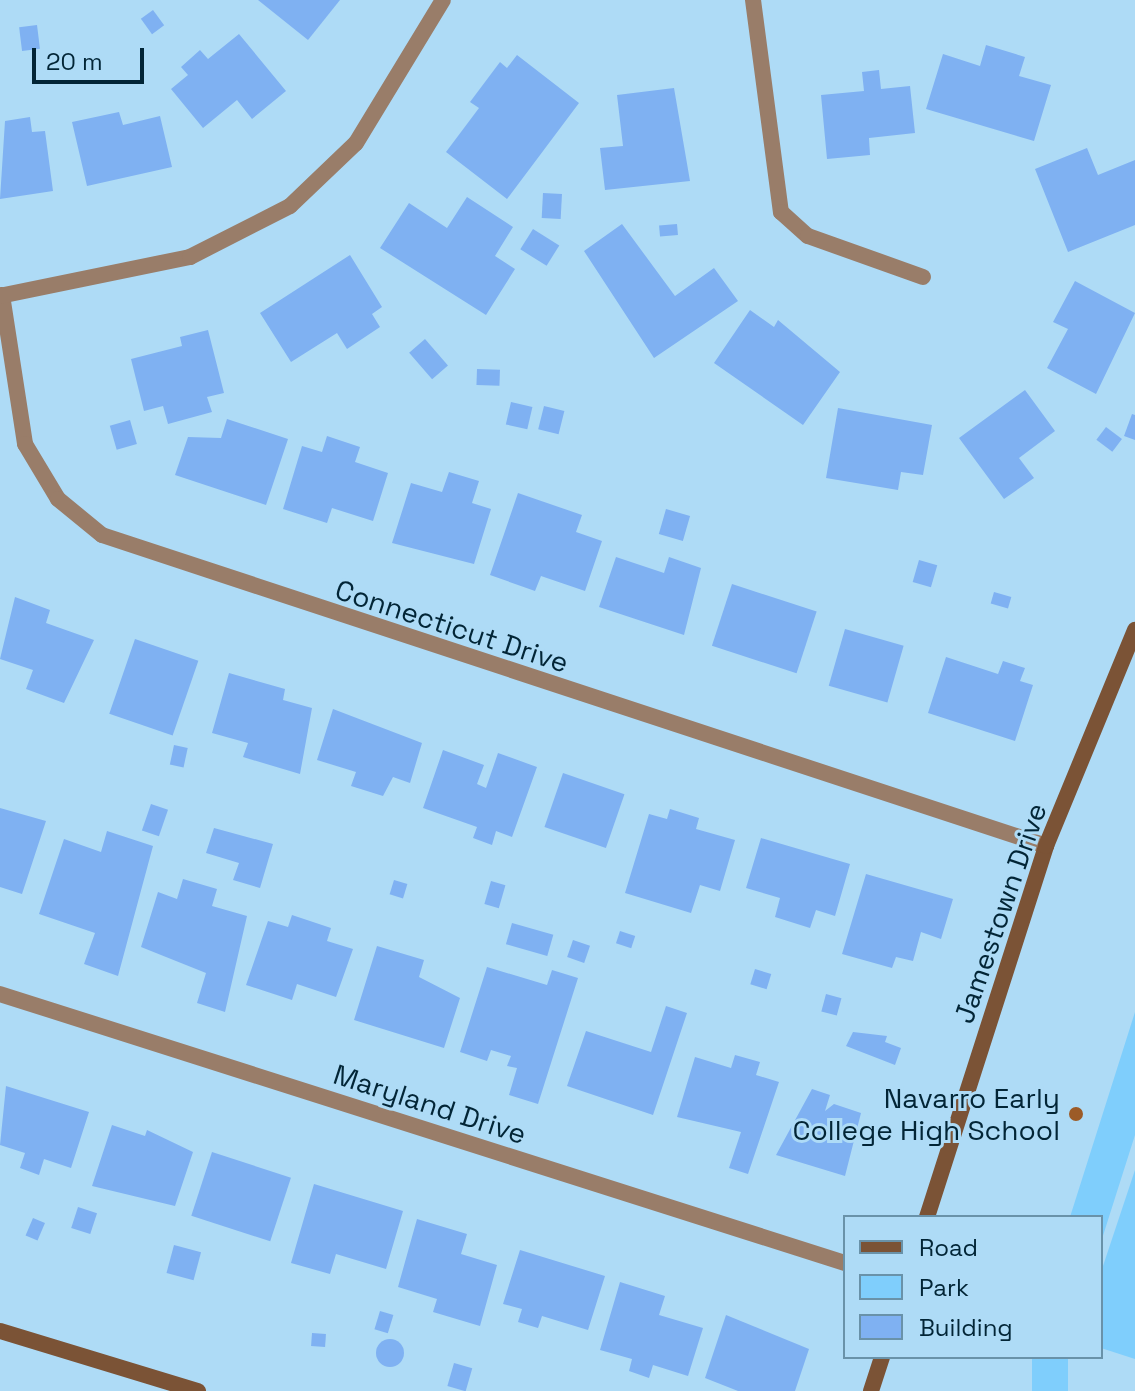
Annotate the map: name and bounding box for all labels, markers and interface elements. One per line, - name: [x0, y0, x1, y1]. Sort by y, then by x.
- scale bar: [36, 32, 148, 82]
- text: 20 m: [46, 46, 103, 77]
- street label: Connecticut Drive: [331, 572, 573, 680]
- street label: Jamestown Drive: [947, 799, 1053, 1027]
- street label: Maryland Drive: [329, 1057, 531, 1151]
- place label: Navarro Early College High School: [793, 1081, 1060, 1147]
- marker: Navarro Early College High School: [1067, 1105, 1085, 1123]
- legend: [843, 1215, 1103, 1359]
- text: Road: [919, 1232, 978, 1263]
- text: Park: [919, 1272, 969, 1303]
- text: Building: [919, 1312, 1013, 1343]

